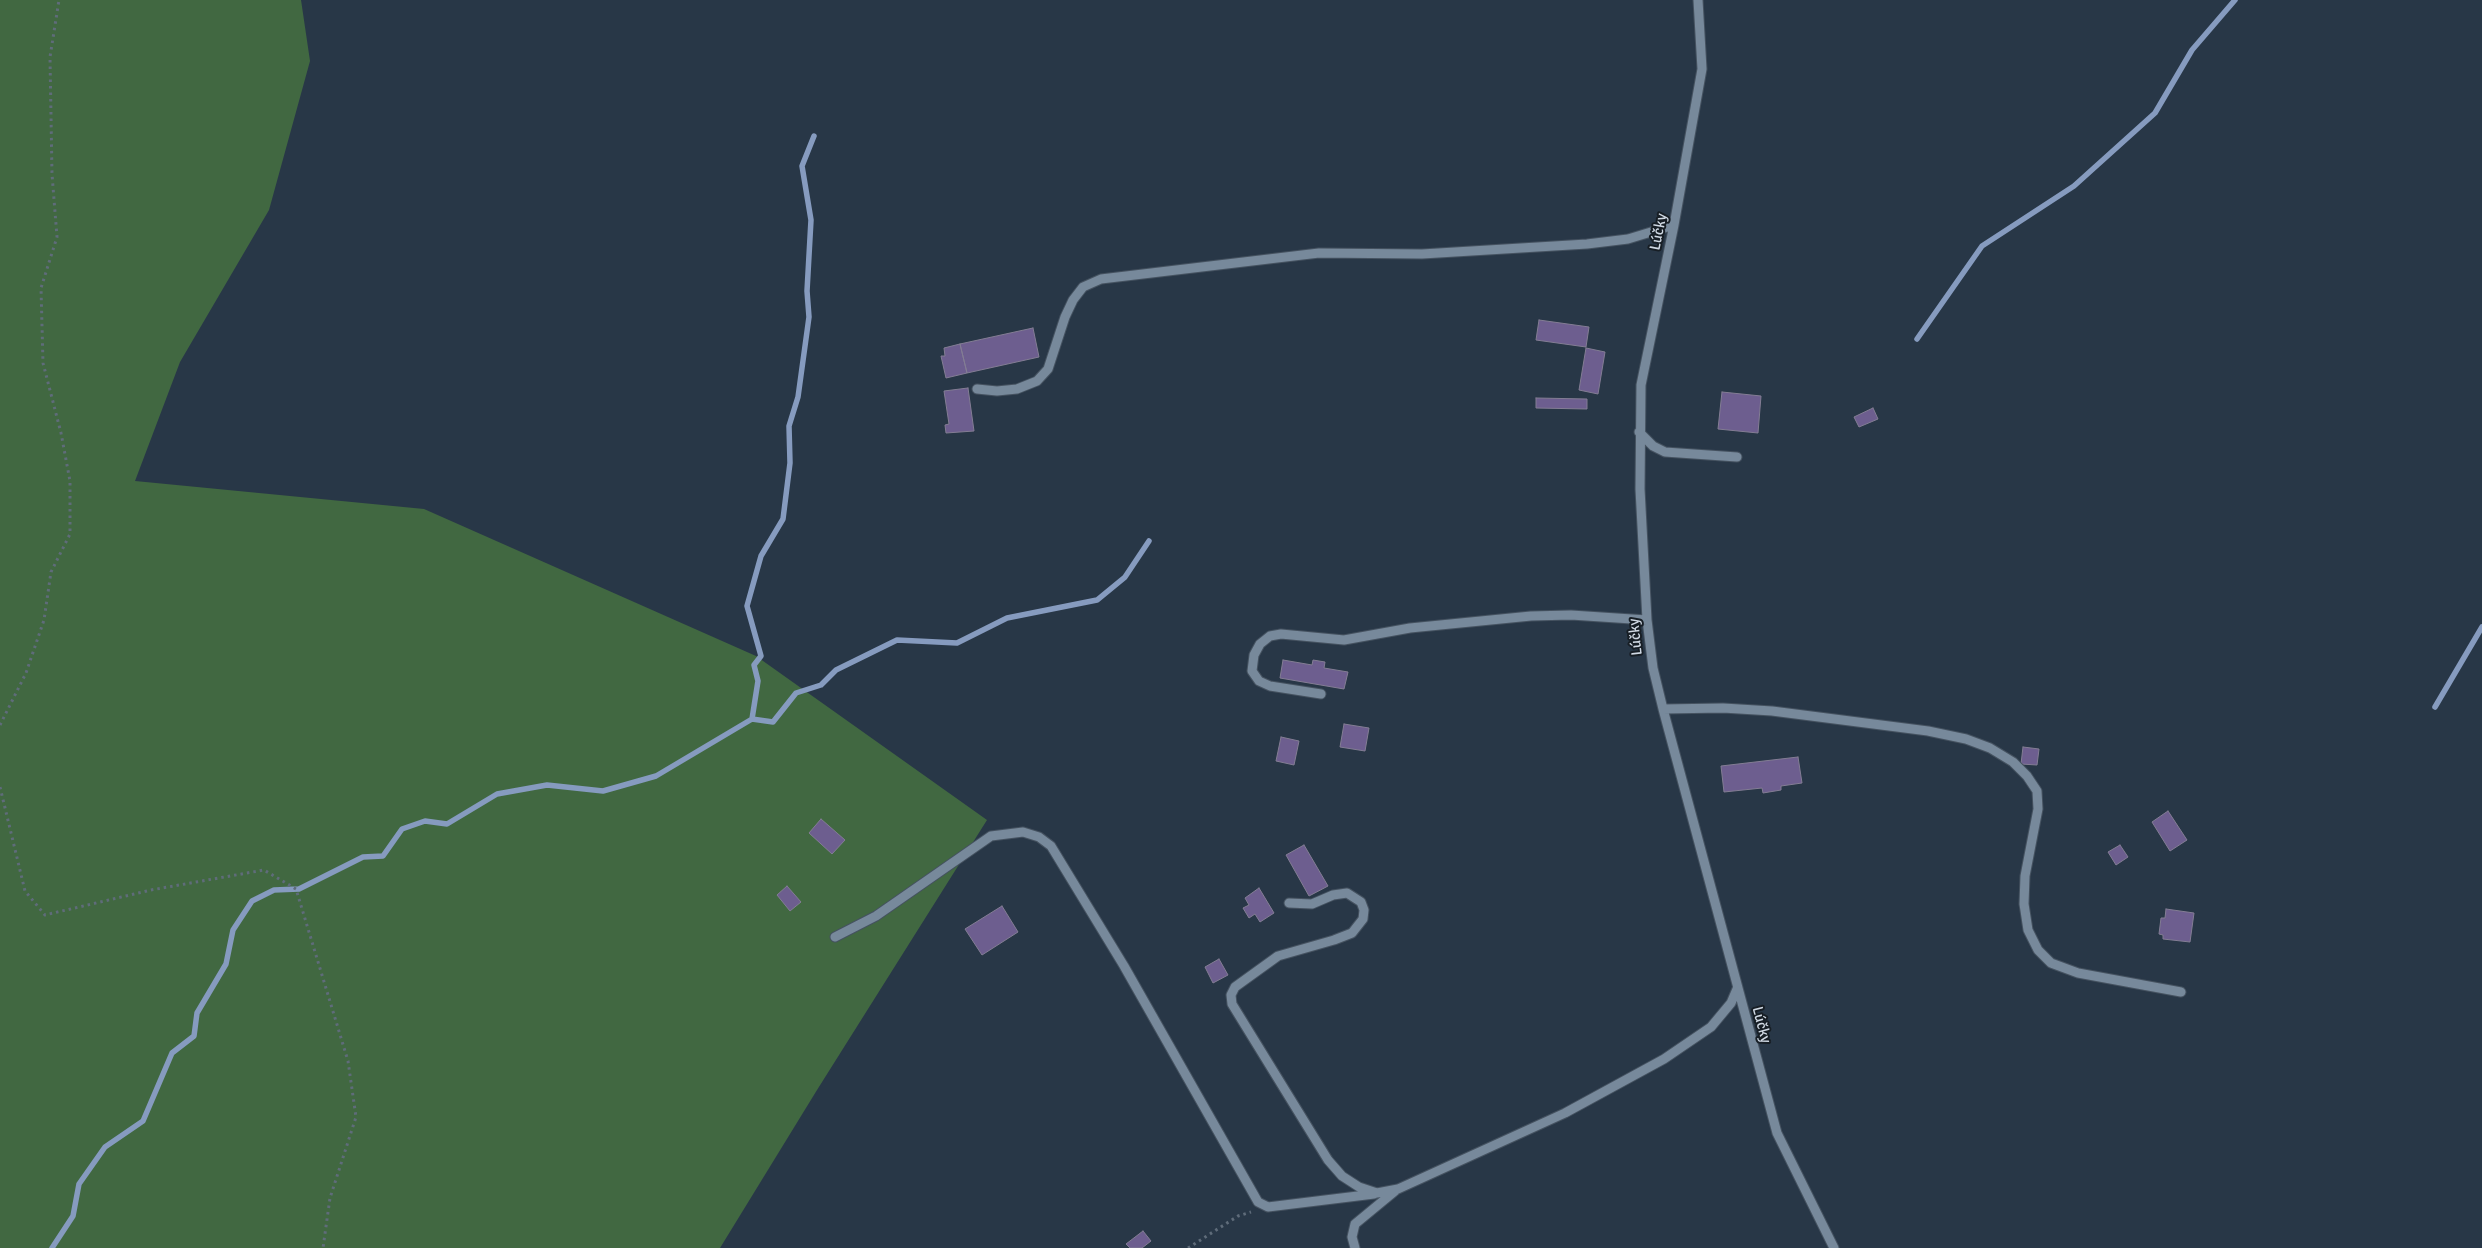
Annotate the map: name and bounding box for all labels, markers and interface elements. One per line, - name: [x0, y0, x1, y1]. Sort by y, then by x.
- street label: Lúčky: [1647, 212, 1671, 252]
- street label: Lúčky: [1625, 618, 1647, 656]
- street label: Lúčky: [1747, 1005, 1775, 1045]

